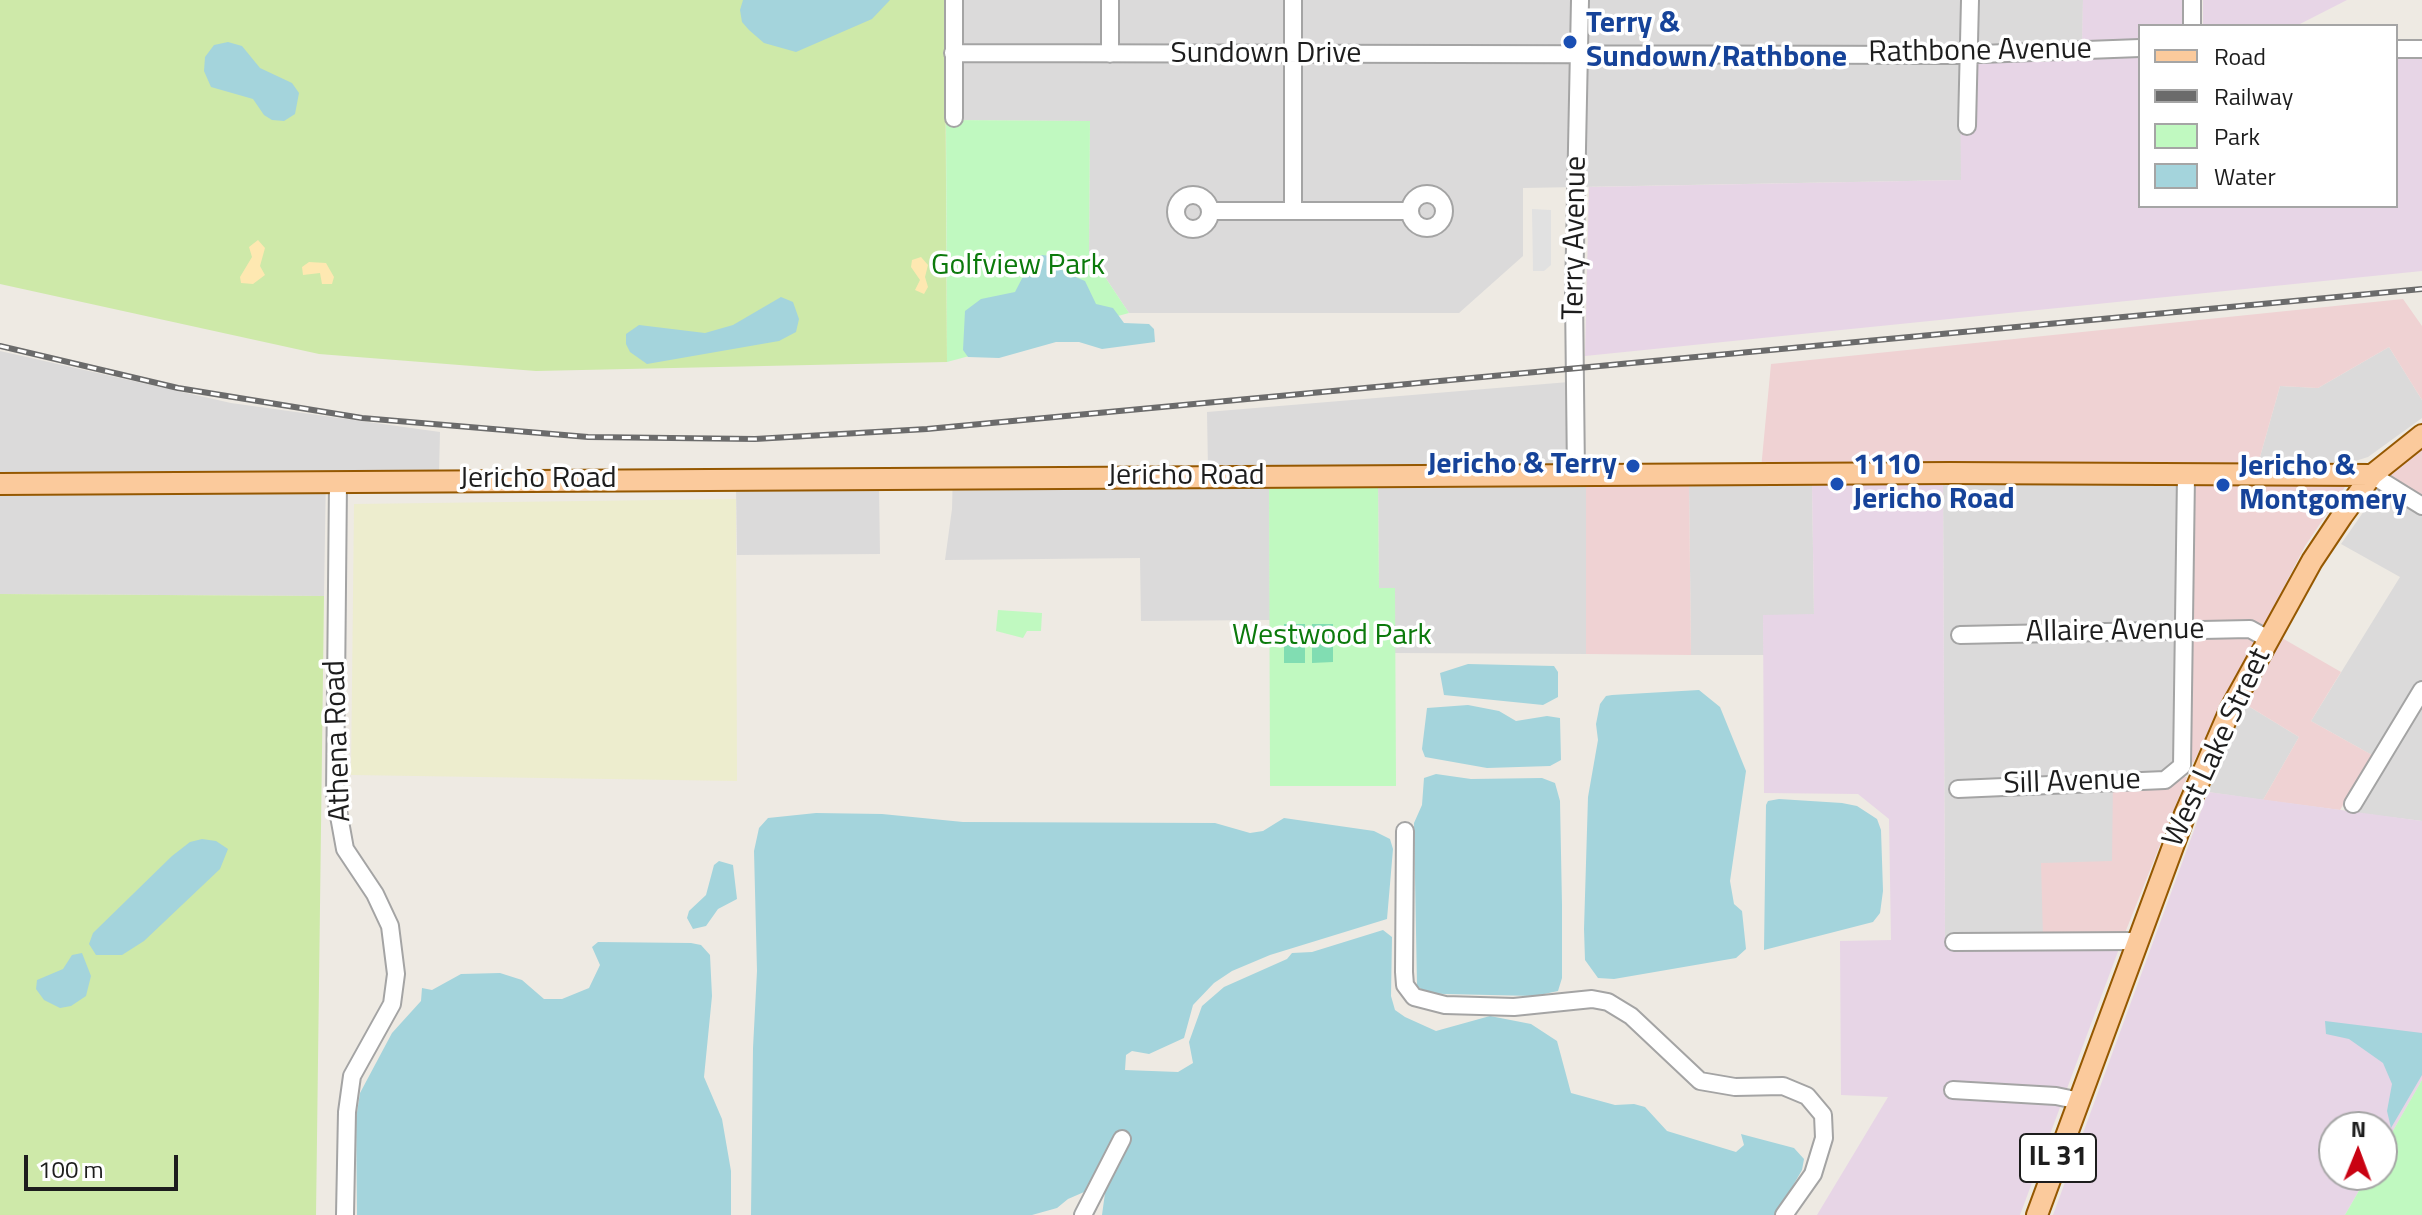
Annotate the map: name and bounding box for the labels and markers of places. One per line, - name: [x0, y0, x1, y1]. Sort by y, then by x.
- place label: Terry & Sundown/Rathbone: [1586, 7, 1847, 78]
- marker: Terry & Sundown/Rathbone: [1561, 33, 1579, 51]
- place label: Jericho & Terry: [1427, 448, 1617, 484]
- place label: 1110 Jericho Road: [1853, 449, 2015, 520]
- place label: Jericho & Montgomery: [2239, 450, 2407, 520]
- marker: Jericho & Terry: [1624, 457, 1642, 475]
- marker: 1110 Jericho Road: [1828, 475, 1846, 493]
- marker: Jericho & Montgomery: [2214, 476, 2232, 494]

